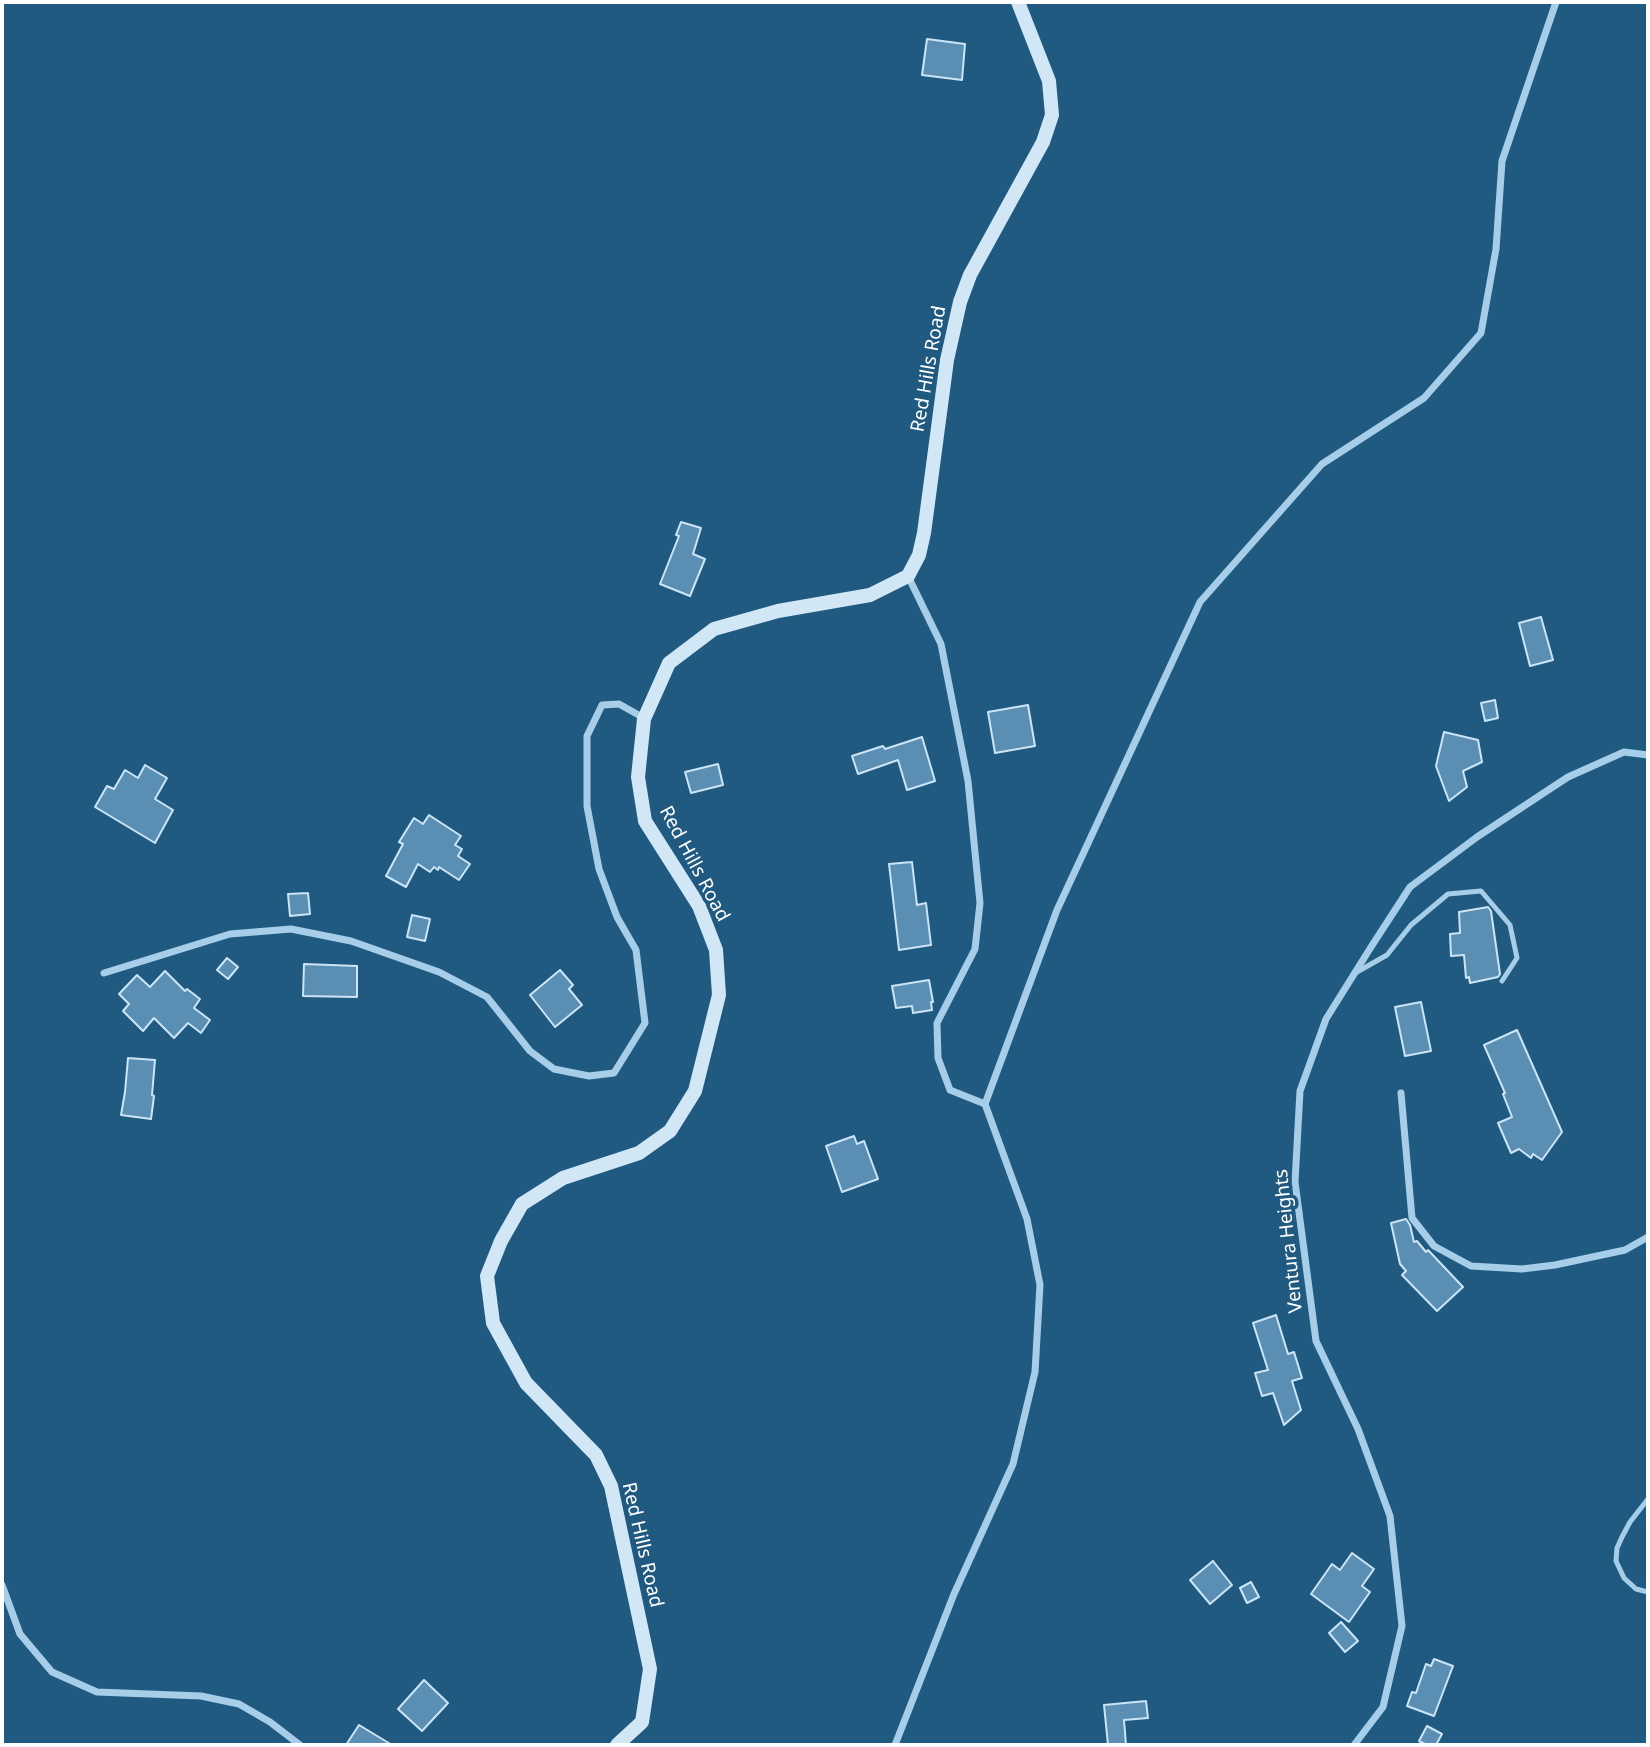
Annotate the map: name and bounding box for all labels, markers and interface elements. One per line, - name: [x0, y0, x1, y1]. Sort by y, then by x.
- street label: Red Hills Road: [907, 304, 951, 434]
- street label: Red Hills Road: [654, 802, 734, 926]
- street label: Ventura Heights: [1270, 1168, 1308, 1314]
- street label: Red Hills Road: [617, 1480, 667, 1610]

